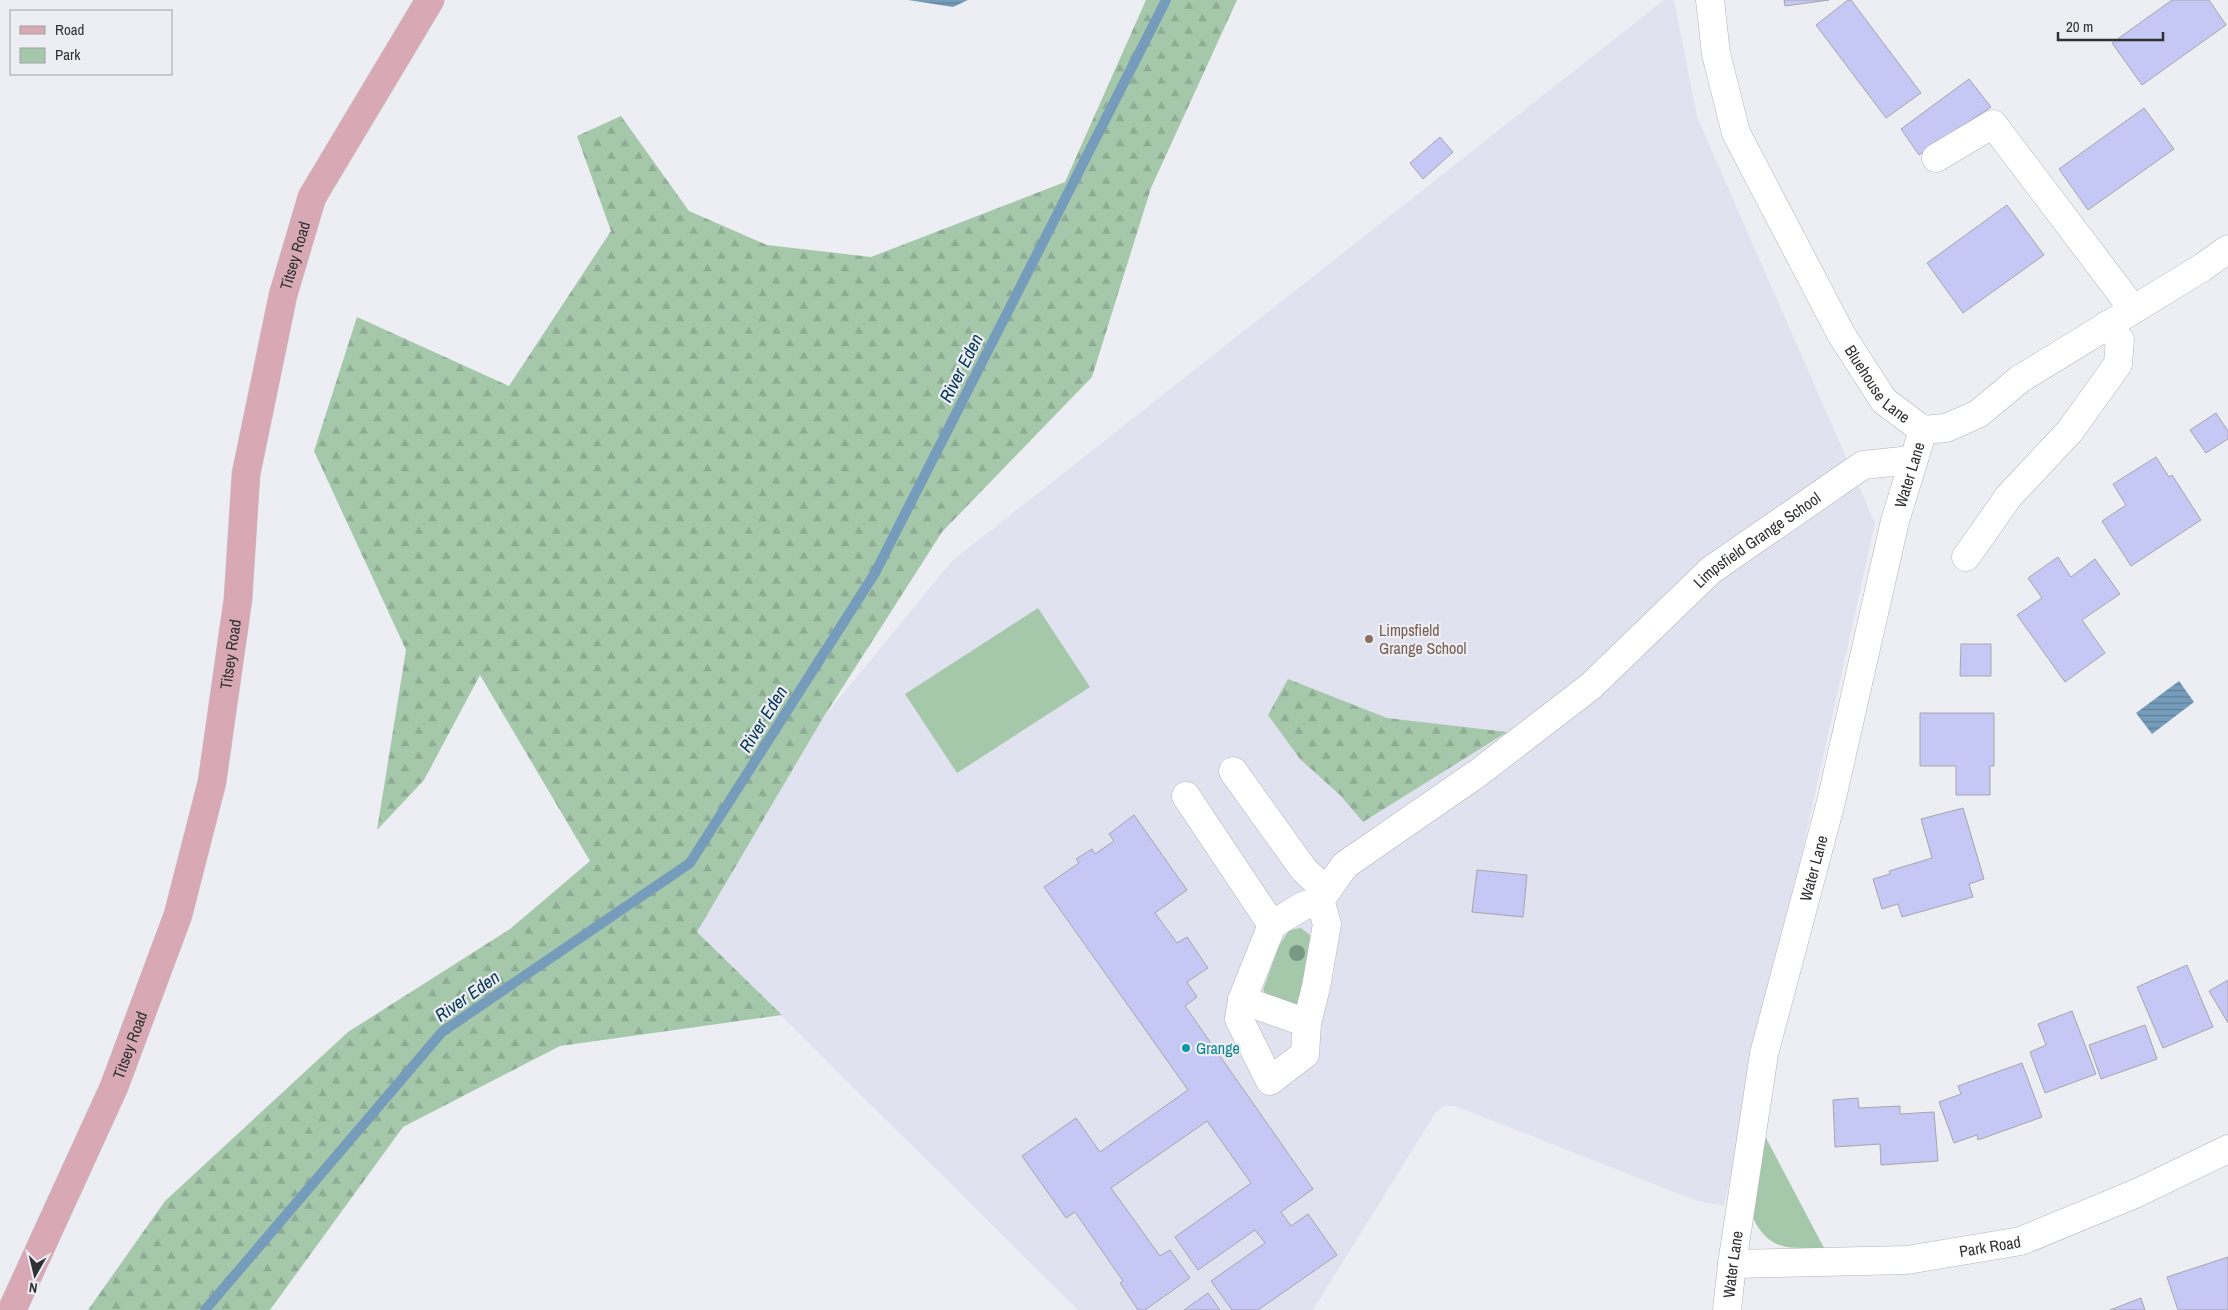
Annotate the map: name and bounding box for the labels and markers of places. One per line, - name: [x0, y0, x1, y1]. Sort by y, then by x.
- place label: Limpsfield Grange School: [1379, 619, 1467, 659]
- marker: Limpsfield Grange School: [1363, 633, 1375, 645]
- place label: Grange: [1196, 1037, 1240, 1059]
- marker: Grange: [1180, 1042, 1192, 1054]

